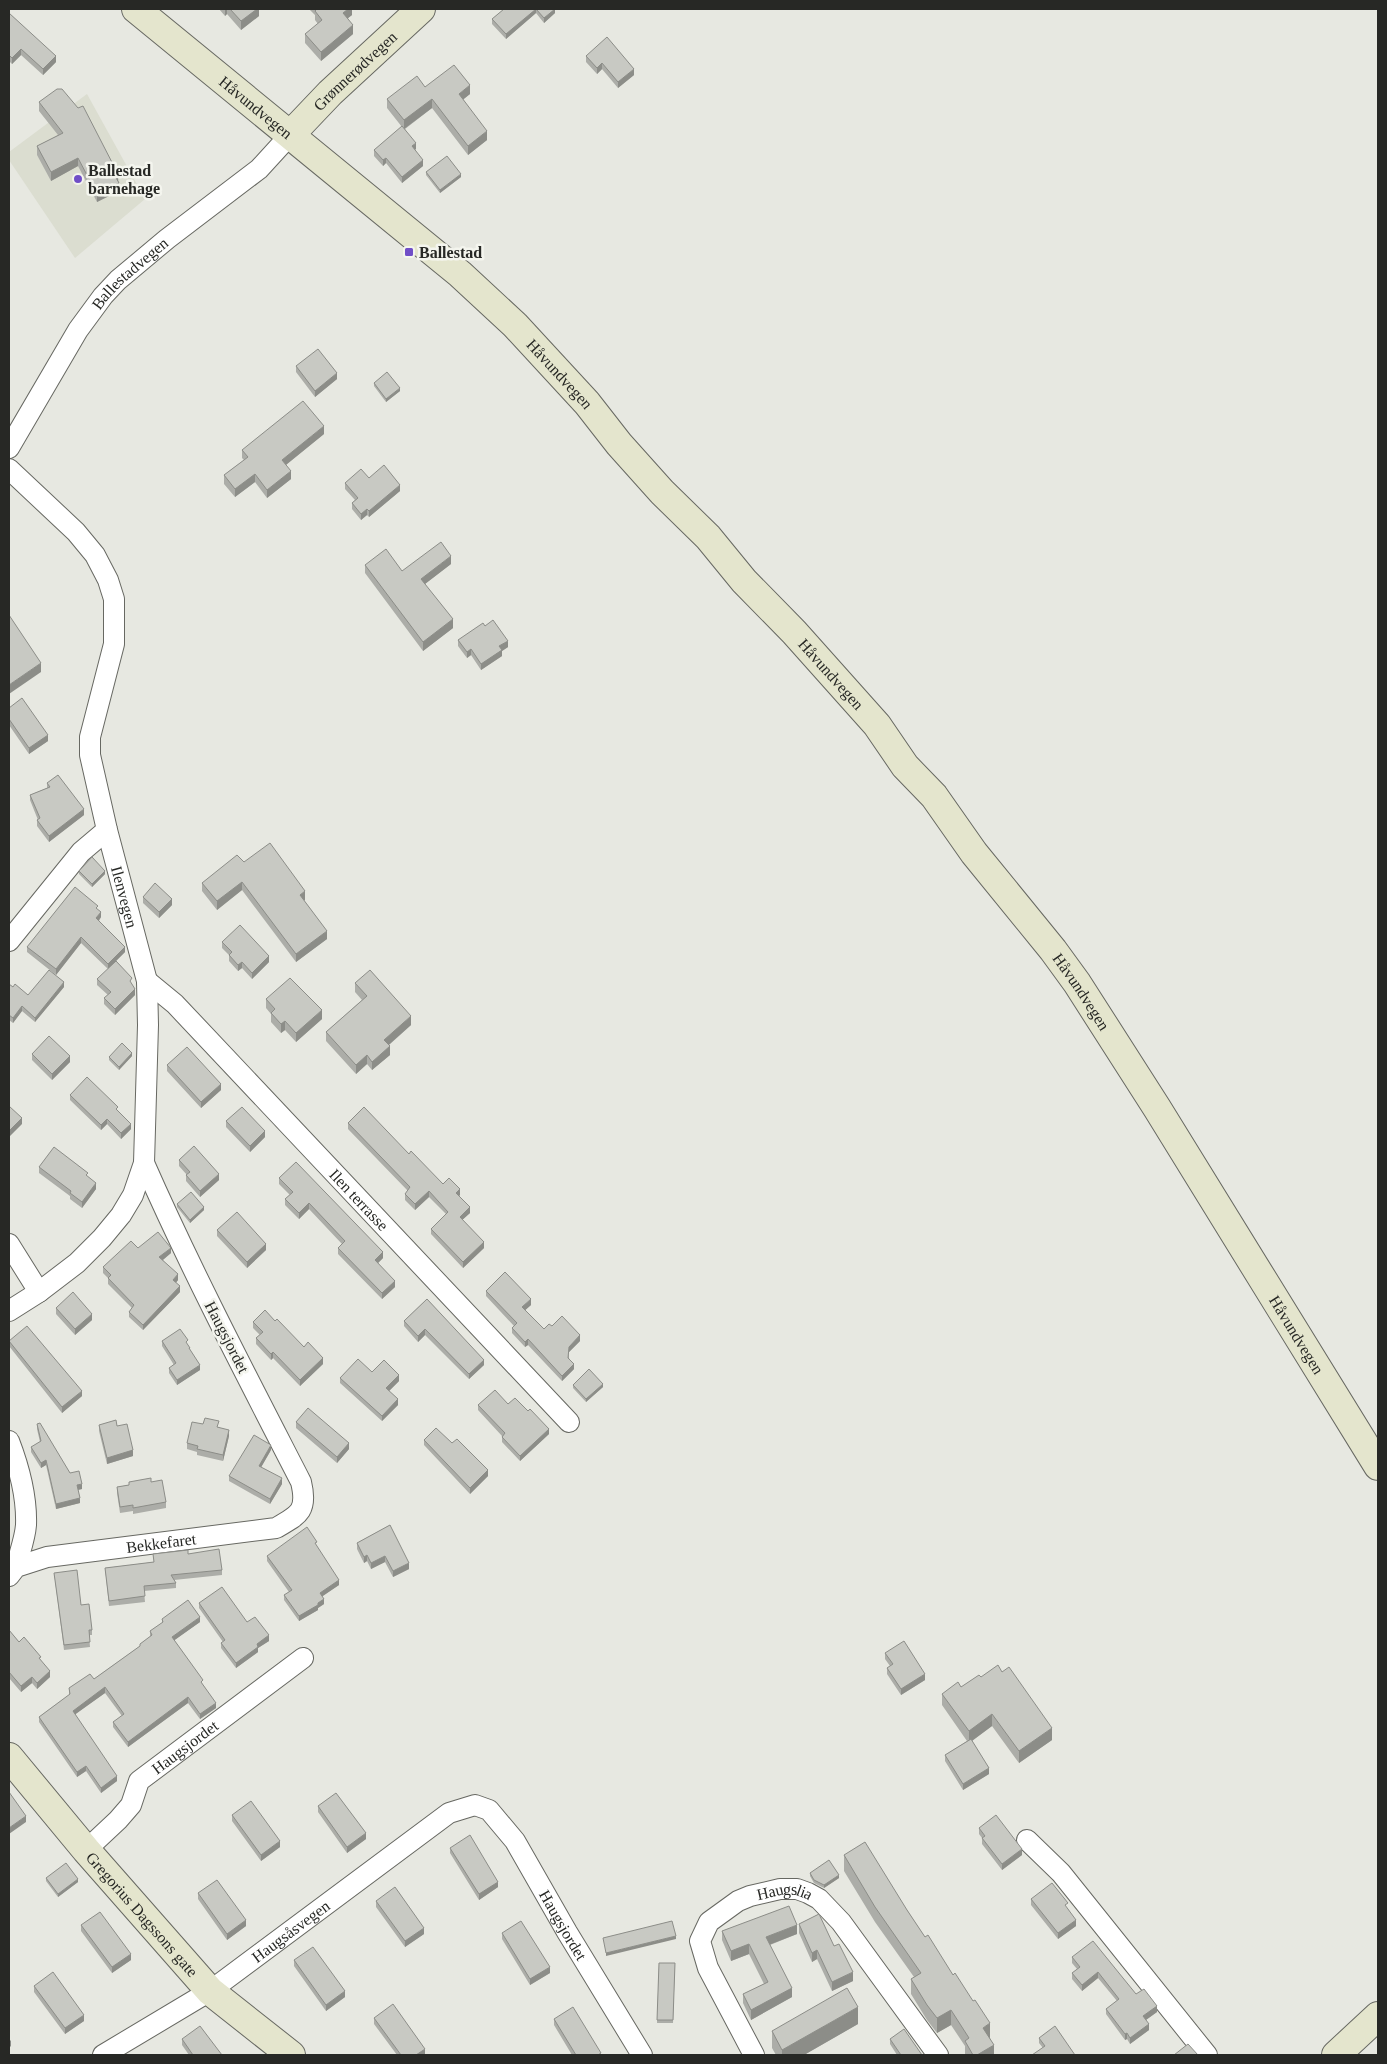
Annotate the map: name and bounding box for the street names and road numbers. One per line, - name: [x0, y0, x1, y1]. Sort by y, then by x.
- street label: Grønnerødvegen: [310, 28, 400, 114]
- street label: Håvundvegen: [216, 72, 296, 142]
- street label: Ballestadvegen: [88, 234, 171, 312]
- street label: Håvundvegen: [524, 335, 597, 412]
- street label: Håvundvegen: [795, 635, 867, 713]
- street label: Ilenvegen: [108, 864, 141, 930]
- street label: Håvundvegen: [1050, 950, 1113, 1033]
- street label: Ilen terrasse: [326, 1165, 392, 1234]
- street label: Håvundvegen: [1266, 1292, 1327, 1377]
- street label: Haugsjordet: [201, 1298, 253, 1377]
- street label: Bekkefaret: [125, 1530, 198, 1555]
- street label: Haugsjordet: [148, 1716, 221, 1777]
- street label: Gregorius Dagssons gate: [83, 1848, 202, 1980]
- street label: Haugslia: [755, 1880, 816, 1903]
- street label: Haugsjordet: [536, 1887, 591, 1963]
- street label: Haugsåsvegen: [248, 1897, 333, 1966]

